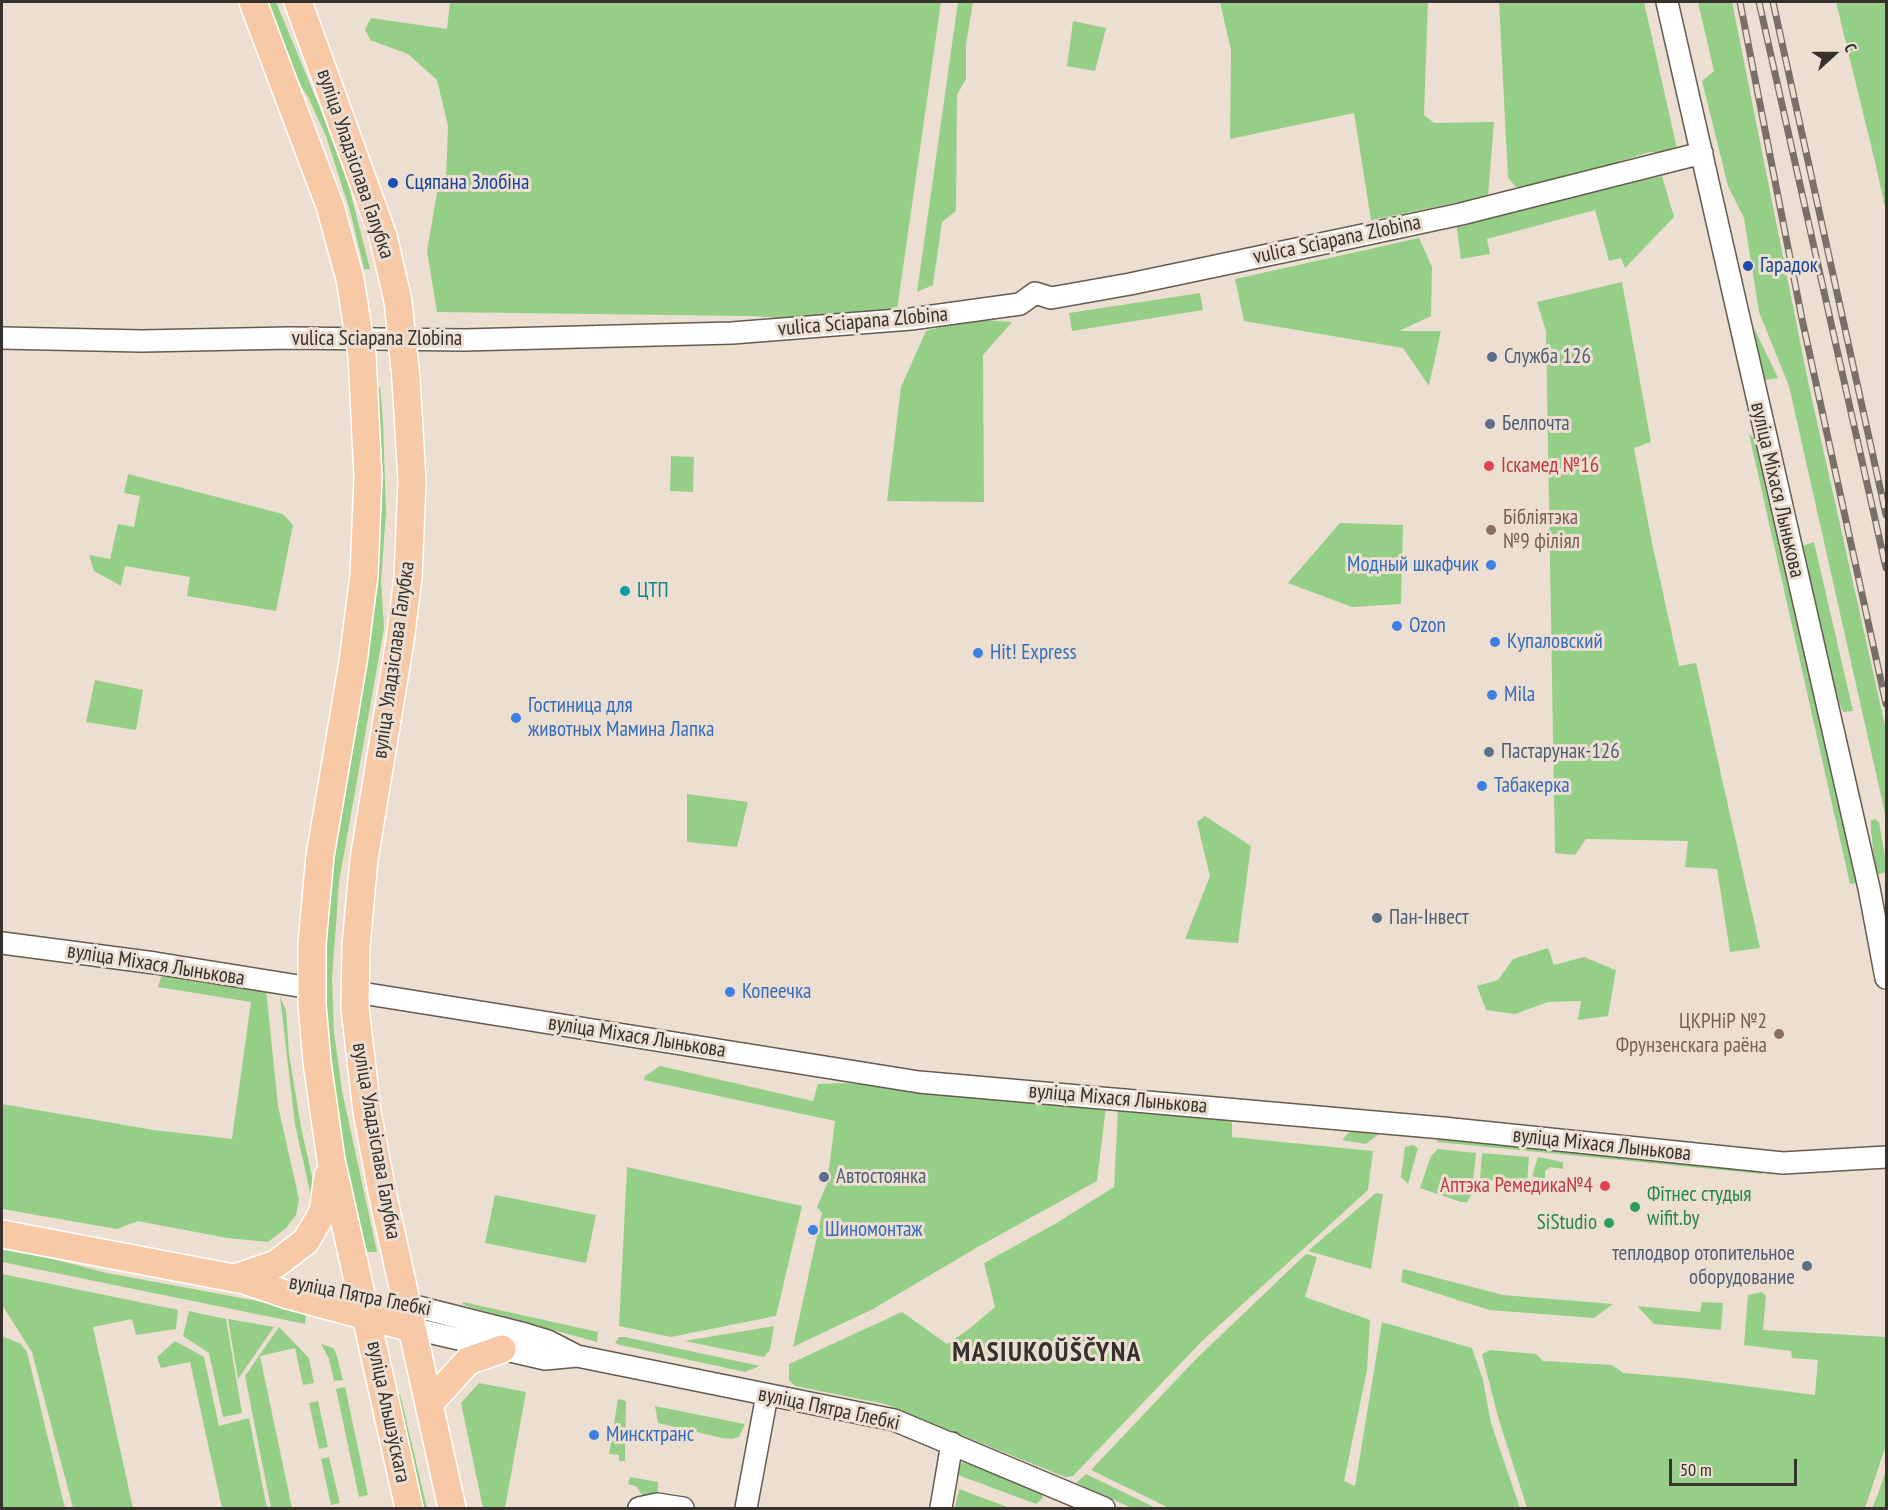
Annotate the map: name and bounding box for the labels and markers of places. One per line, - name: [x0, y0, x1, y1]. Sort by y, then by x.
- place label: Сцяпана Злобіна: [405, 170, 529, 196]
- marker: Сцяпана Злобіна: [386, 176, 400, 190]
- place label: Гарадок: [1760, 253, 1818, 279]
- marker: Гарадок: [1741, 259, 1755, 273]
- place label: Служба 126: [1504, 344, 1591, 370]
- marker: Служба 126: [1485, 350, 1499, 364]
- place label: Белпочта: [1502, 411, 1570, 437]
- marker: Белпочта: [1483, 417, 1497, 431]
- place label: Іскамед №16: [1501, 453, 1599, 479]
- marker: Іскамед №16: [1482, 459, 1496, 473]
- place label: Бібліятэка №9 філіял: [1503, 505, 1580, 555]
- marker: Бібліятэка №9 філіял: [1484, 523, 1498, 537]
- place label: Модный шкафчик: [1347, 552, 1479, 578]
- marker: Модный шкафчик: [1484, 558, 1498, 572]
- place label: ЦТП: [637, 578, 669, 604]
- marker: ЦТП: [618, 584, 632, 598]
- place label: Ozon: [1409, 613, 1446, 639]
- marker: Ozon: [1390, 619, 1404, 633]
- place label: Купаловский: [1507, 629, 1603, 655]
- marker: Купаловский: [1488, 635, 1502, 649]
- place label: Hit! Express: [990, 640, 1077, 666]
- marker: Hit! Express: [971, 646, 985, 660]
- place label: Mila: [1504, 682, 1535, 708]
- marker: Mila: [1485, 688, 1499, 702]
- place label: Гостиница для животных Мамина Лапка: [528, 693, 714, 743]
- marker: Гостиница для животных Мамина Лапка: [509, 711, 523, 725]
- place label: Пастарунак-126: [1501, 739, 1620, 765]
- marker: Пастарунак-126: [1482, 745, 1496, 759]
- place label: Табакерка: [1494, 773, 1570, 799]
- marker: Табакерка: [1475, 779, 1489, 793]
- place label: Пан-Інвест: [1389, 905, 1469, 931]
- marker: Пан-Інвест: [1370, 911, 1384, 925]
- place label: Копеечка: [742, 979, 811, 1005]
- marker: Копеечка: [723, 985, 737, 999]
- place label: ЦКРНіР №2 Фрунзенскага раёна: [1616, 1009, 1767, 1059]
- marker: ЦКРНіР №2 Фрунзенскага раёна: [1772, 1027, 1786, 1041]
- place label: Автостоянка: [836, 1164, 927, 1190]
- marker: Автостоянка: [817, 1170, 831, 1184]
- place label: Аптэка Ремедика№4: [1440, 1173, 1593, 1199]
- marker: Аптэка Ремедика№4: [1598, 1179, 1612, 1193]
- place label: Фітнес студыя wifit.by: [1647, 1182, 1751, 1232]
- marker: Фітнес студыя wifit.by: [1628, 1200, 1642, 1214]
- place label: SiStudio: [1537, 1210, 1597, 1236]
- marker: SiStudio: [1602, 1216, 1616, 1230]
- place label: Шиномонтаж: [825, 1217, 923, 1243]
- marker: Шиномонтаж: [806, 1223, 820, 1237]
- place label: теплодвор отопительное оборудование: [1612, 1241, 1795, 1291]
- marker: теплодвор отопительное оборудование: [1800, 1259, 1814, 1273]
- place label: Минсктранс: [606, 1422, 694, 1448]
- marker: Минсктранс: [587, 1428, 601, 1442]

